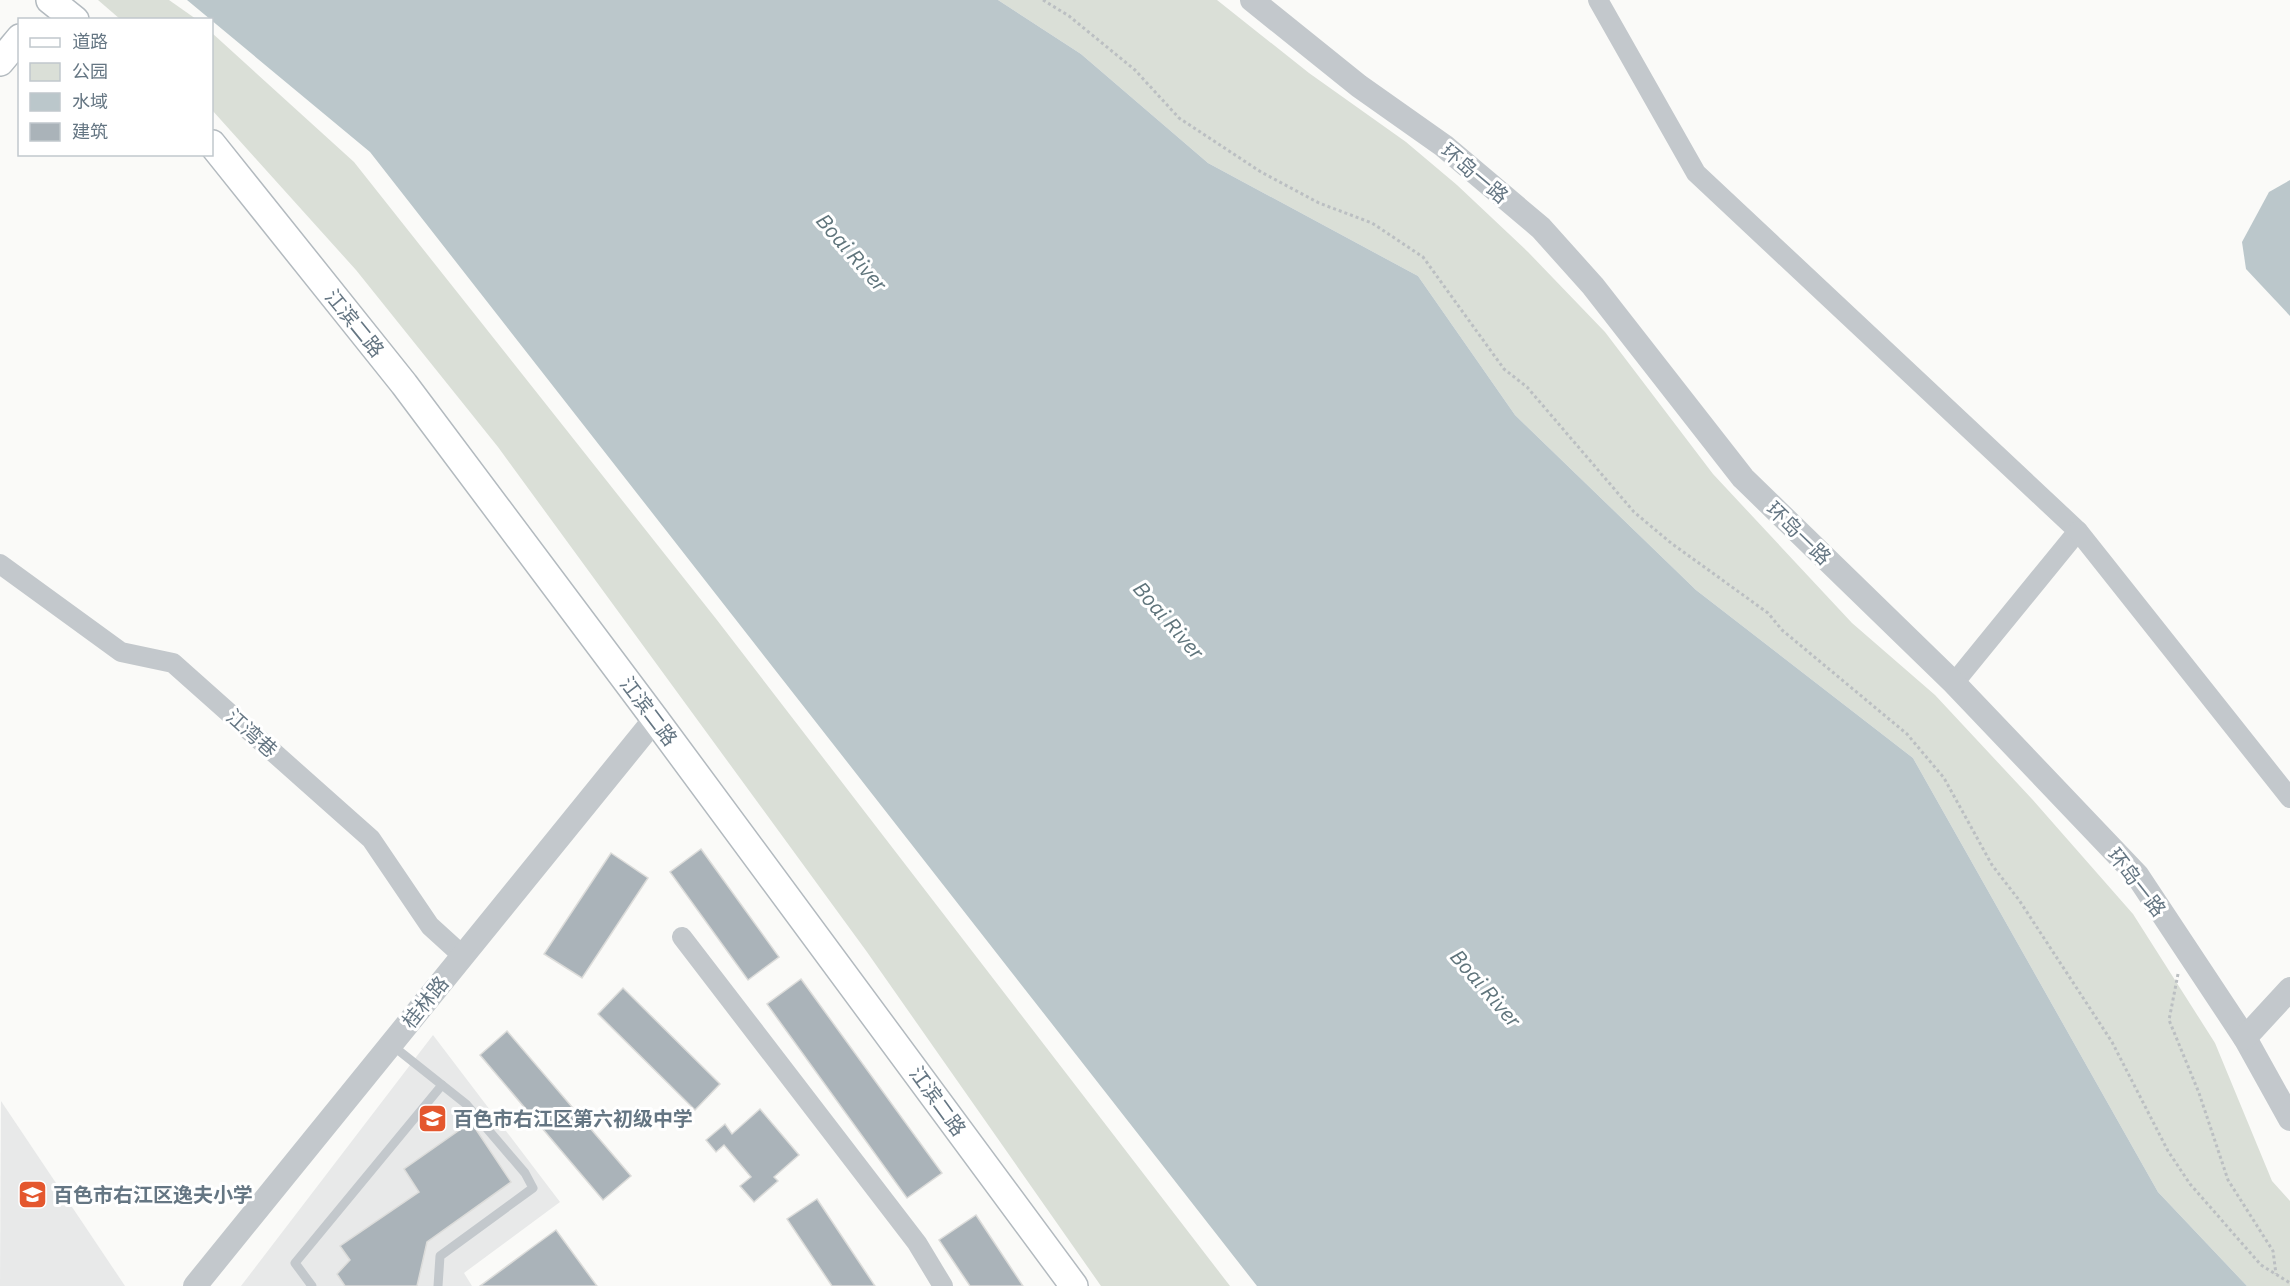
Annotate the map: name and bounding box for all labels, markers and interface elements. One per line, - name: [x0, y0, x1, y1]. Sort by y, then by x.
- legend: [18, 18, 213, 156]
- text: 道路: [72, 30, 108, 53]
- text: 公园: [72, 60, 108, 83]
- text: 水域: [72, 90, 108, 113]
- text: 建筑: [72, 120, 108, 143]
- street label: 环岛一路: [1436, 137, 1514, 209]
- water label: Boai River: [810, 207, 894, 298]
- street label: 江滨二路: [319, 283, 391, 363]
- street label: 环岛一路: [1761, 496, 1837, 570]
- water label: Boai River: [1127, 575, 1211, 666]
- street label: 江滨二路: [614, 671, 684, 751]
- street label: 江湾巷: [221, 703, 283, 763]
- street label: 环岛一路: [2102, 842, 2172, 922]
- water label: Boai River: [1444, 943, 1528, 1034]
- street label: 桂林路: [396, 970, 454, 1034]
- street label: 江滨二路: [904, 1061, 972, 1141]
- school or university icon: 百色市右江区第六初级中学: [416, 1102, 448, 1134]
- place label: 百色市右江区第六初级中学: [453, 1105, 693, 1132]
- school or university icon: 百色市右江区逸夫小学: [16, 1178, 48, 1210]
- place label: 百色市右江区逸夫小学: [53, 1181, 253, 1208]

